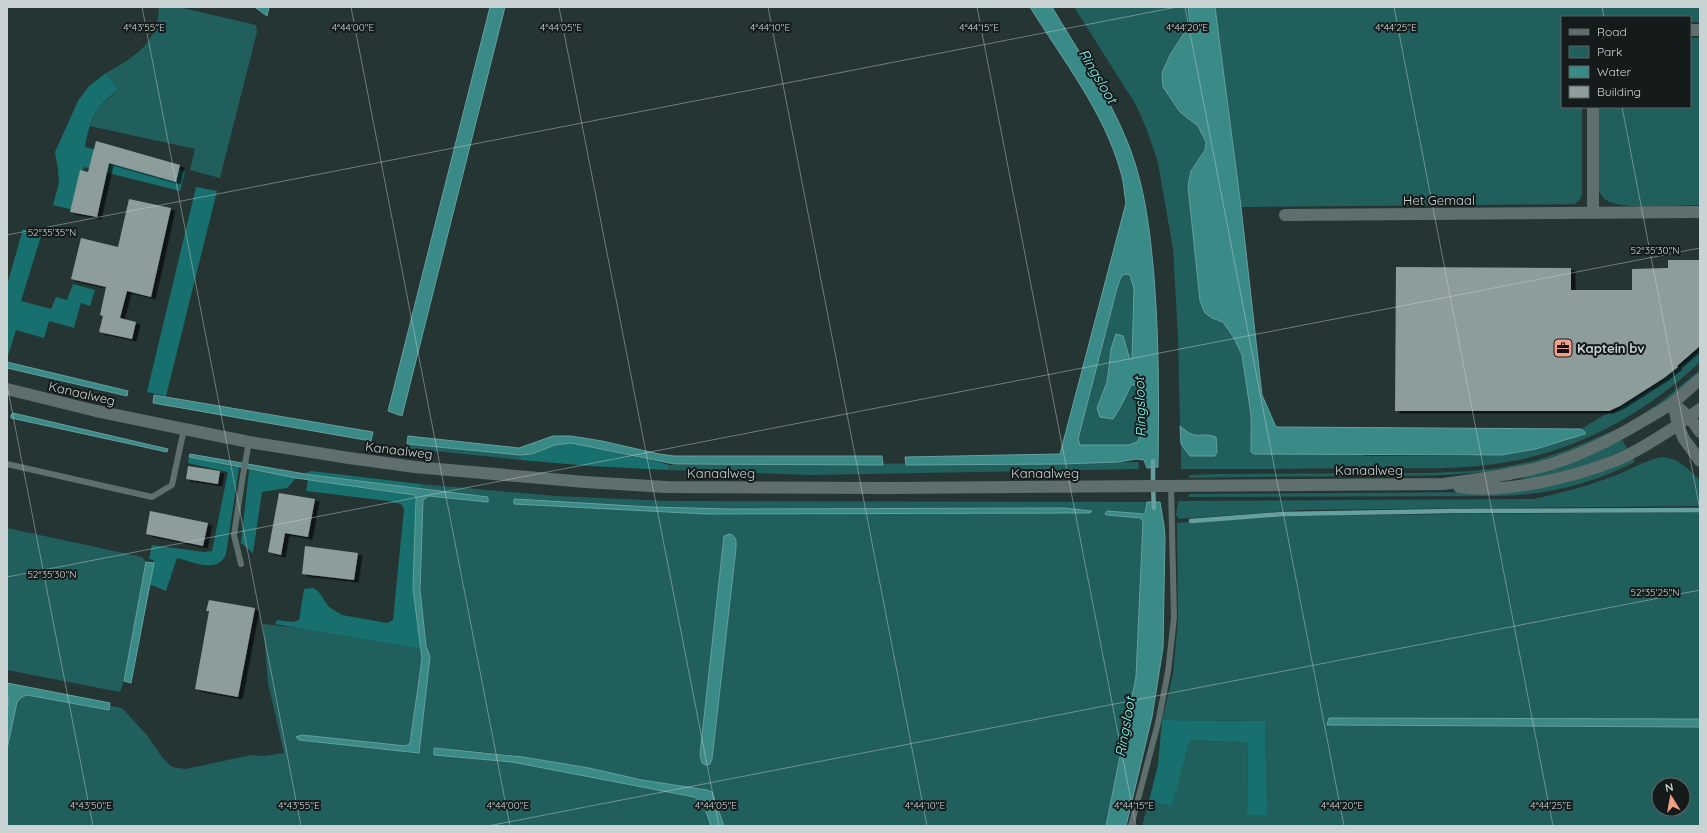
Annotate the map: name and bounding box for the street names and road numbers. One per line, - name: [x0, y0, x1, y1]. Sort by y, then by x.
- street label: Het Gemaal: [1403, 192, 1475, 208]
- street label: Kanaalweg: [47, 378, 117, 408]
- street label: Kanaalweg: [364, 438, 434, 462]
- street label: Kanaalweg: [1335, 462, 1403, 478]
- street label: Kanaalweg: [687, 465, 755, 481]
- street label: Kanaalweg: [1011, 465, 1079, 481]

